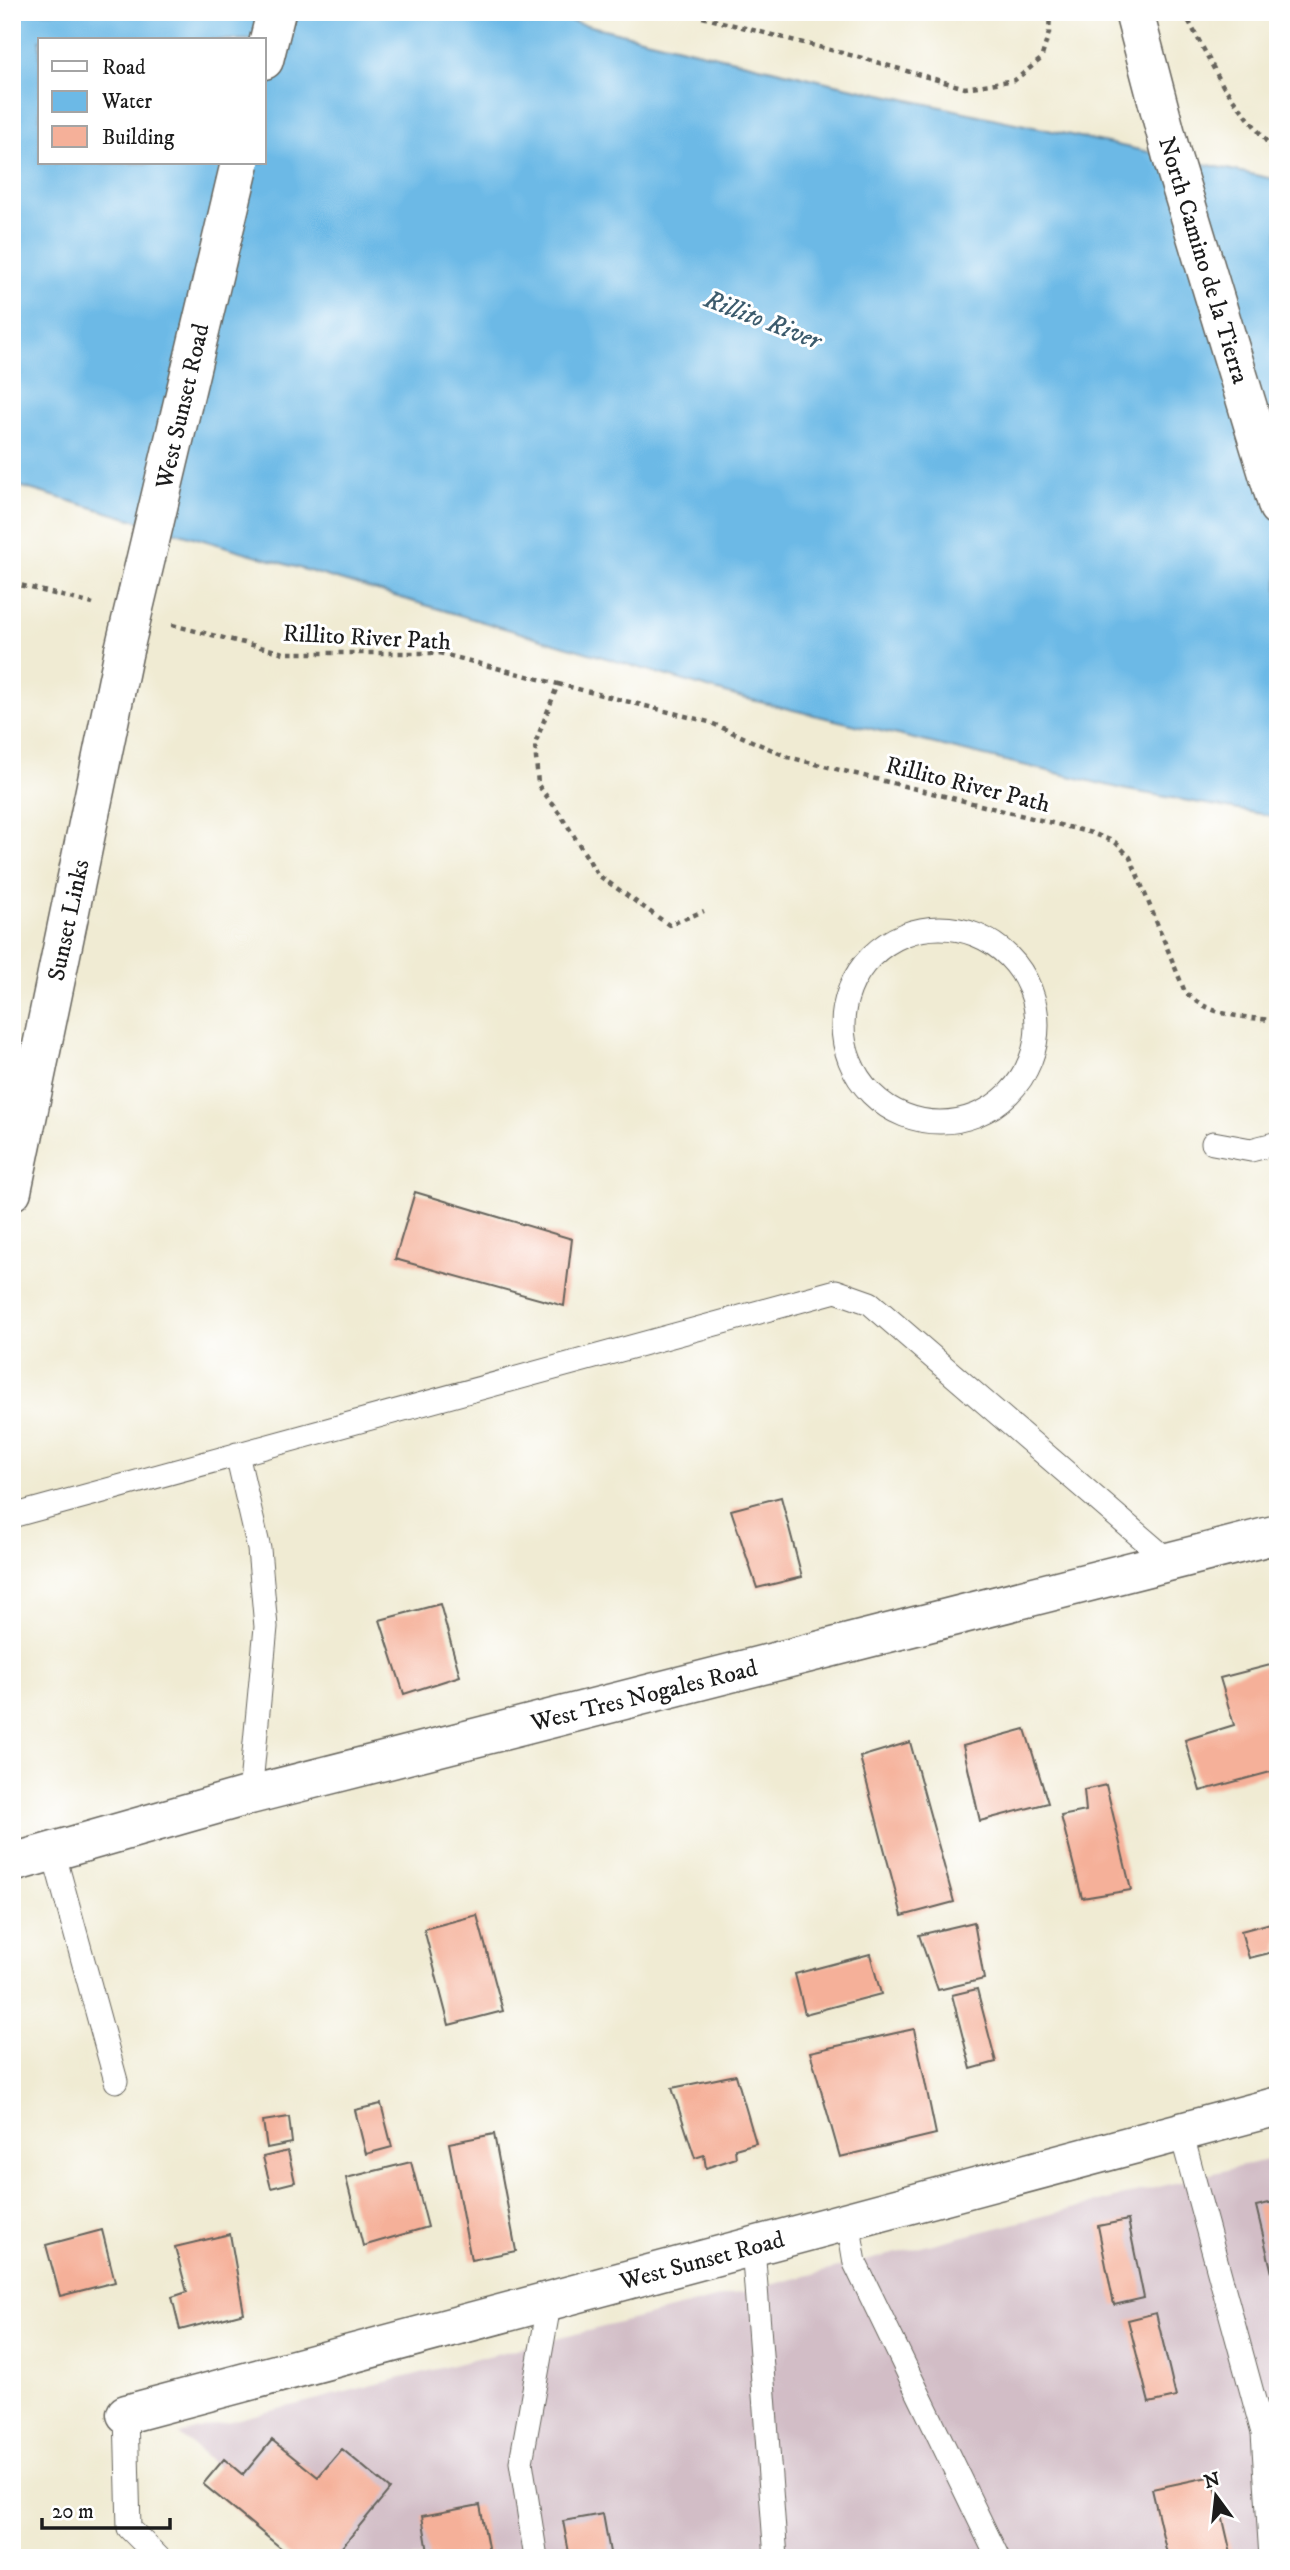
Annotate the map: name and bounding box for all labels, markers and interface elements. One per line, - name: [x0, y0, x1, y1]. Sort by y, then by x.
- legend: [38, 38, 266, 164]
- text: Road: [102, 55, 146, 81]
- text: Water: [101, 89, 152, 115]
- text: Building: [102, 125, 175, 151]
- street label: North Camino de la Tierra: [1151, 133, 1255, 388]
- water label: Rillito River: [699, 283, 827, 358]
- street label: West Sunset Road: [149, 321, 217, 493]
- street label: Rillito River Path: [282, 619, 452, 657]
- street label: Rillito River Path: [883, 750, 1053, 820]
- street label: Sunset Links: [41, 857, 96, 984]
- street label: West Tres Nogales Road: [527, 1653, 760, 1739]
- street label: West Sunset Road: [616, 2225, 788, 2298]
- north arrow: [1182, 2462, 1252, 2532]
- text: N: [1201, 2468, 1223, 2494]
- scale bar: [42, 2486, 170, 2530]
- text: 20 m: [52, 2499, 94, 2525]

